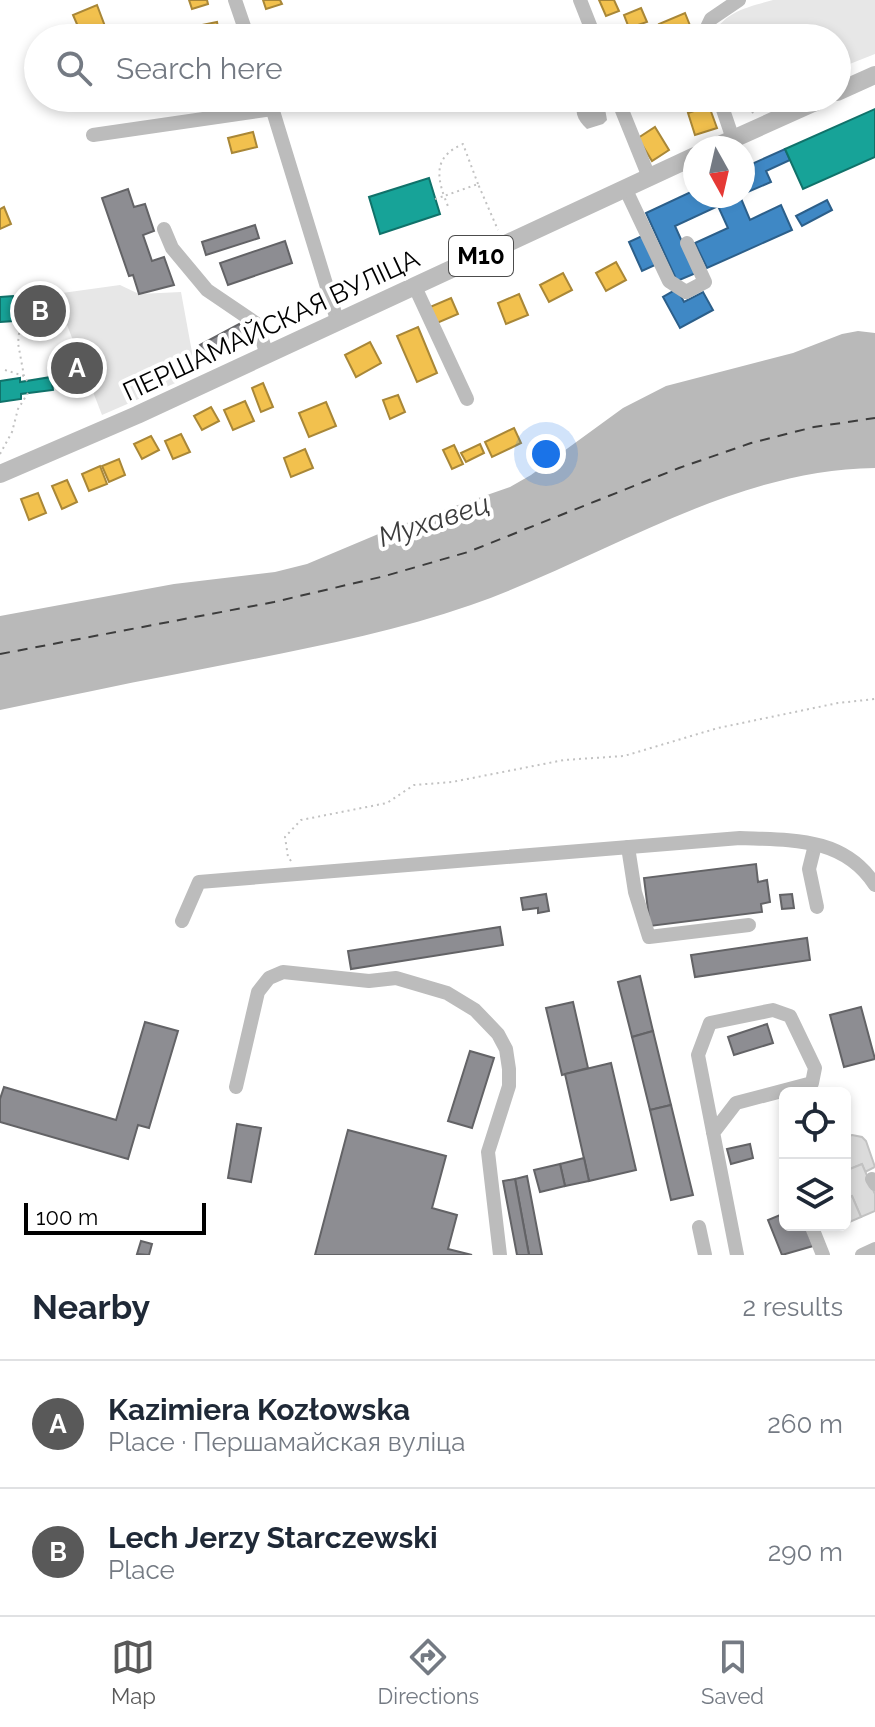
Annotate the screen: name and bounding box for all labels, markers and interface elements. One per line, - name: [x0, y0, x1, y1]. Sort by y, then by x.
- search box: [24, 24, 851, 112]
- icon: search: [52, 46, 96, 90]
- text: Search here: [116, 51, 283, 86]
- north arrow: [683, 136, 755, 208]
- road number: М10: [449, 236, 513, 276]
- street label: ПЕРШАМАЙСКАЯ ВУЛІЦА: [118, 243, 424, 407]
- pin: B: [14, 281, 66, 341]
- pin: A: [51, 338, 103, 398]
- your location: [526, 434, 566, 474]
- water label: Мухавец: [374, 487, 494, 554]
- map controls: [779, 1087, 851, 1231]
- button: locate: [779, 1087, 851, 1159]
- button: layers: [779, 1159, 851, 1231]
- scale bar: [24, 1199, 206, 1235]
- text: 100 m: [36, 1204, 98, 1230]
- text: Nearby: [32, 1287, 150, 1327]
- text: 2 results: [743, 1292, 843, 1322]
- text: Kazimiera Kozłowska: [108, 1392, 410, 1427]
- text: A: [49, 1409, 67, 1439]
- text: 260 m: [767, 1409, 843, 1439]
- text: Place · Першамайская вуліца: [108, 1427, 465, 1457]
- text: Lech Jerzy Starczewski: [108, 1520, 438, 1555]
- text: B: [49, 1537, 67, 1567]
- text: 290 m: [768, 1537, 843, 1567]
- text: Place: [108, 1555, 175, 1585]
- tab: Map: [111, 1635, 156, 1709]
- tab: Directions: [378, 1635, 479, 1709]
- tab: Saved: [701, 1635, 764, 1709]

